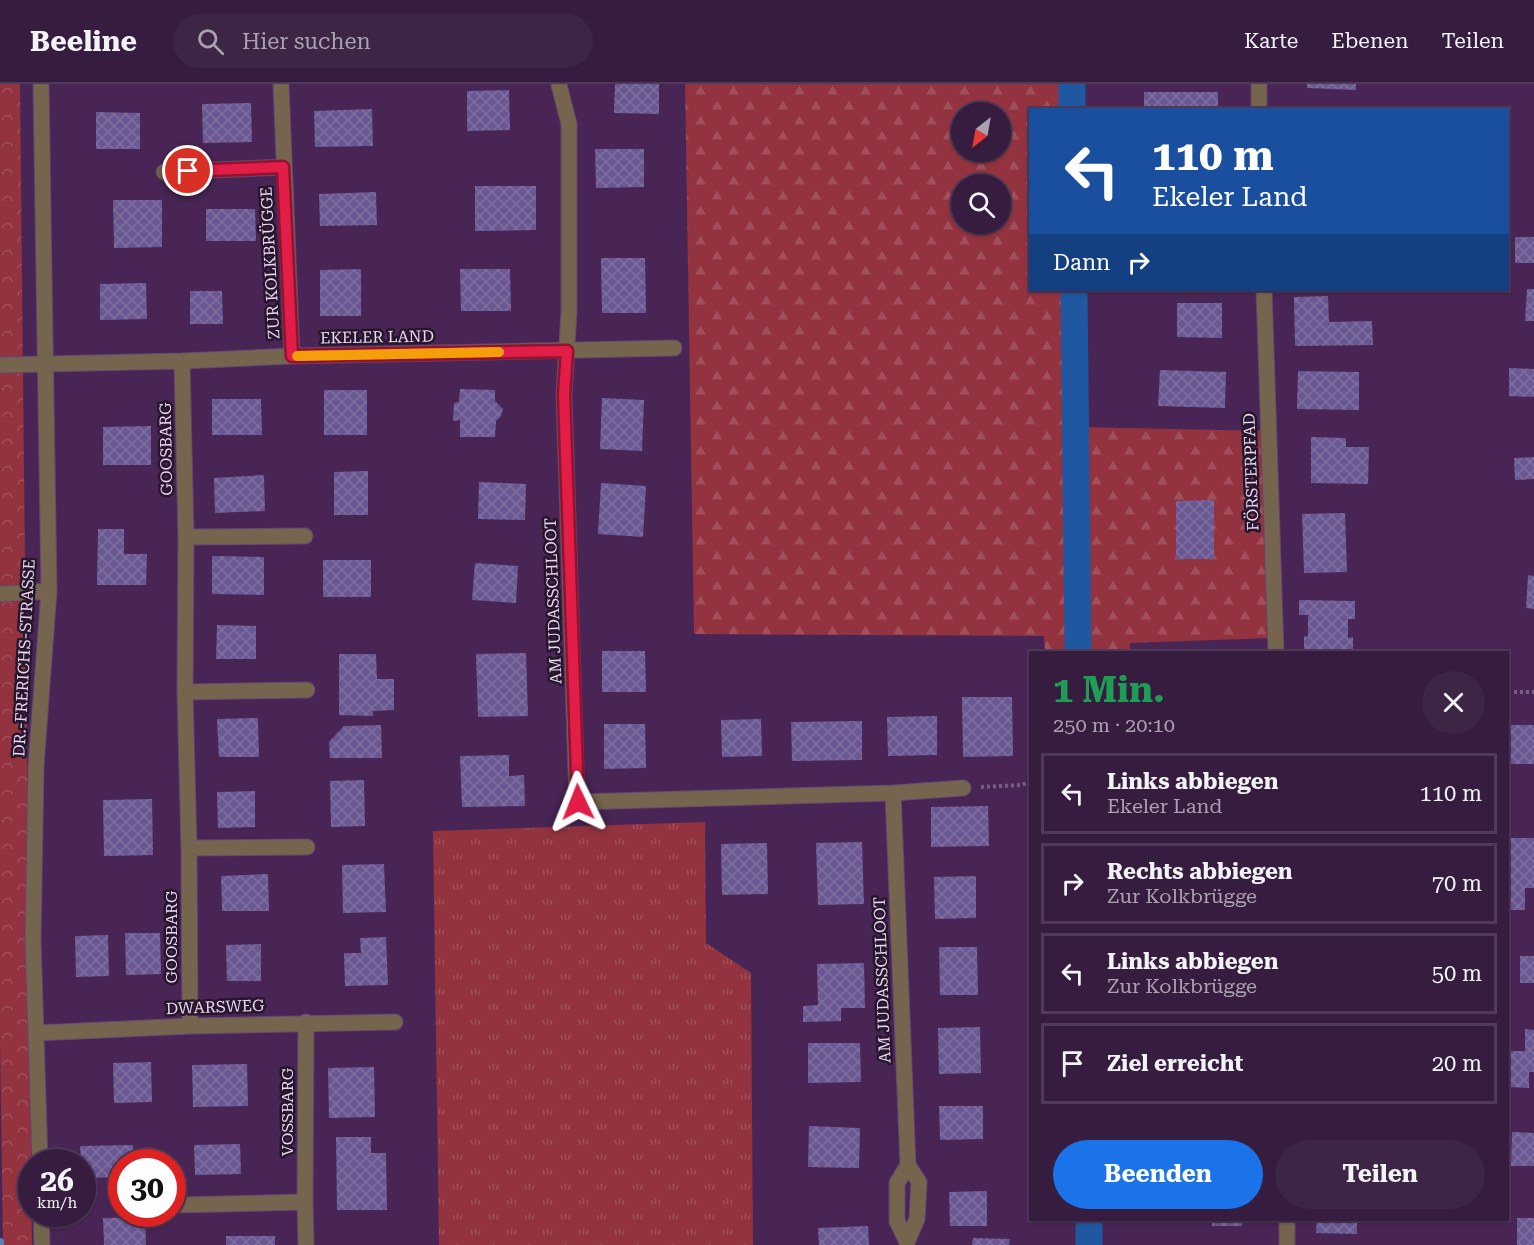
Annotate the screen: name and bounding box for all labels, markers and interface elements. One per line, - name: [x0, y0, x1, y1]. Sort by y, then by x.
- search box: [173, 14, 593, 68]
- text: Beeline: [30, 25, 137, 58]
- icon: search: [194, 25, 227, 58]
- text: Hier suchen: [242, 29, 371, 54]
- text: Karte: [1244, 29, 1298, 53]
- text: Ebenen: [1331, 29, 1409, 53]
- text: Teilen: [1442, 29, 1504, 53]
- north arrow: [951, 102, 1011, 162]
- map controls: [951, 102, 1011, 234]
- text: 110 m: [1152, 131, 1274, 180]
- icon: left: [1053, 132, 1131, 210]
- pin: [162, 145, 213, 196]
- icon: arrive: [171, 154, 204, 187]
- button: search: [951, 174, 1011, 234]
- text: Ekeler Land: [1152, 181, 1308, 213]
- street label: ZUR KOLKBRÜGGE: [257, 186, 283, 340]
- icon: right: [1122, 246, 1155, 279]
- text: Dann: [1053, 250, 1110, 275]
- street label: EKELER LAND: [320, 327, 434, 347]
- street label: GOOSBARG: [156, 402, 176, 496]
- street label: FÖRSTERPFAD: [1239, 413, 1263, 531]
- street label: AM JUDASSCHLOOT: [541, 517, 565, 684]
- street label: DR.-FRERICHS-STRASSE: [9, 559, 39, 757]
- text: 1 Min.: [1053, 669, 1164, 711]
- button: close: [1422, 671, 1485, 734]
- text: 250 m · 20:10: [1053, 713, 1175, 737]
- text: Links abbiegen: [1107, 769, 1278, 794]
- position arrow: [546, 770, 610, 834]
- icon: left: [1056, 777, 1089, 810]
- text: 110 m: [1419, 781, 1482, 806]
- text: Ekeler Land: [1107, 794, 1222, 818]
- text: Rechts abbiegen: [1107, 859, 1293, 884]
- icon: right: [1056, 867, 1089, 900]
- text: 70 m: [1432, 871, 1482, 896]
- text: Zur Kolkbrügge: [1107, 884, 1257, 908]
- street label: GOOSBARG: [162, 890, 181, 983]
- street label: AM JUDASSCHLOOT: [870, 896, 894, 1063]
- text: Links abbiegen: [1107, 949, 1278, 974]
- icon: left: [1056, 957, 1089, 990]
- text: 50 m: [1432, 961, 1482, 986]
- text: Zur Kolkbrügge: [1107, 974, 1257, 998]
- street label: DWARSWEG: [165, 996, 265, 1018]
- icon: arrive: [1056, 1047, 1089, 1080]
- text: Ziel erreicht: [1107, 1051, 1243, 1076]
- text: 20 m: [1432, 1051, 1482, 1076]
- street label: VOSSBARG: [278, 1067, 297, 1156]
- button: Beenden: [1053, 1140, 1263, 1209]
- button: Teilen: [1275, 1140, 1485, 1209]
- speed limit sign: 30: [108, 1149, 186, 1227]
- text: 26: [40, 1163, 74, 1198]
- text: km/h: [37, 1194, 77, 1212]

